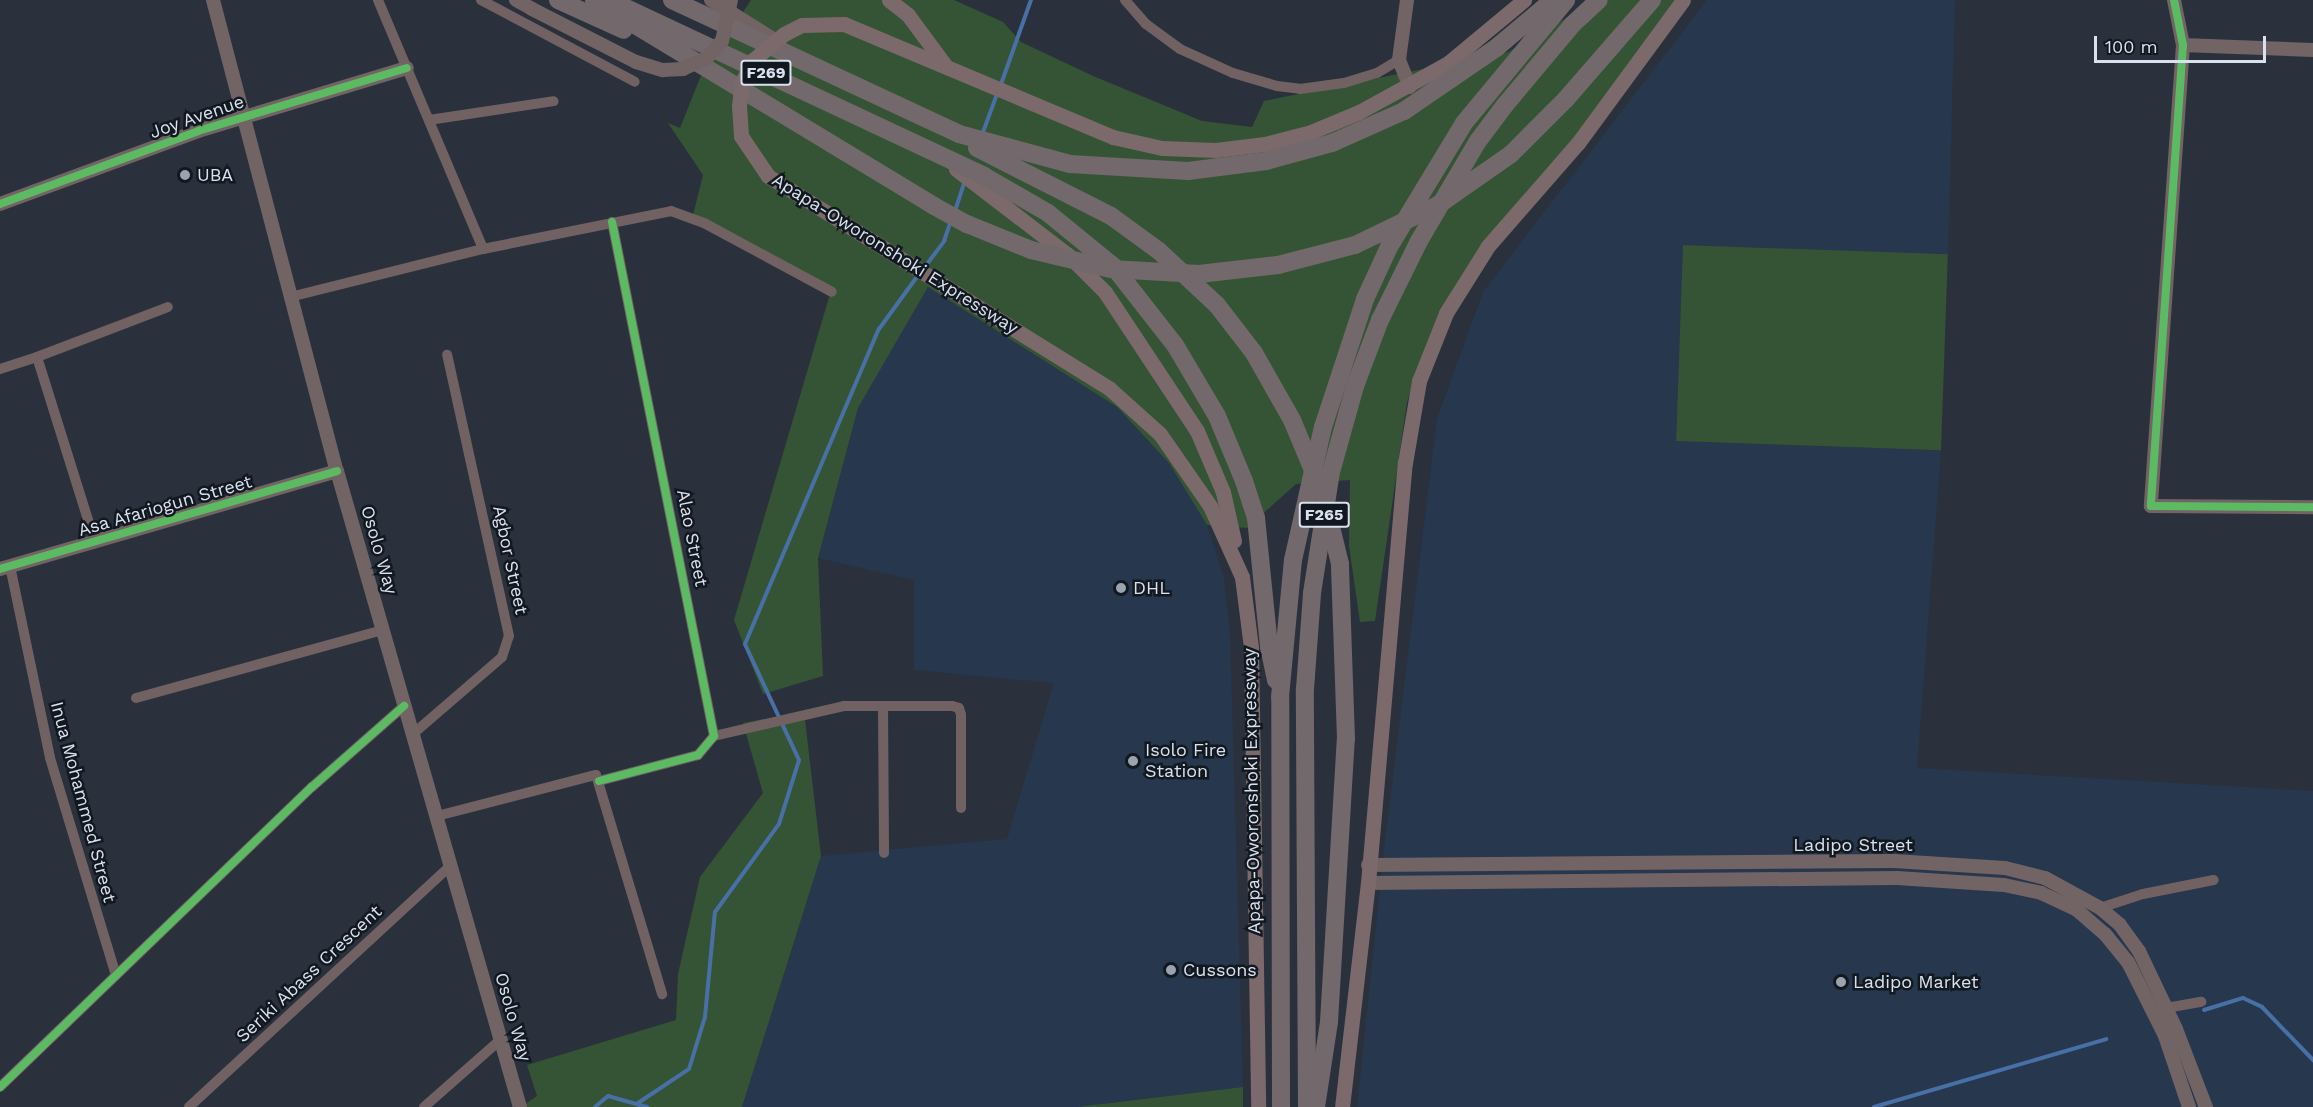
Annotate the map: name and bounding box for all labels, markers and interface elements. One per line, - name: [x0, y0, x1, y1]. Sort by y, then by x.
- scale bar: [2097, 24, 2270, 62]
- text: 100 m: [2105, 36, 2158, 57]
- road number: F269: [739, 60, 793, 86]
- street label: Joy Avenue: [146, 91, 248, 143]
- place label: UBA: [197, 164, 233, 186]
- marker: UBA: [178, 168, 192, 182]
- street label: Apapa-Oworonshoki Expressway: [768, 169, 1022, 339]
- street label: Asa Afariogun Street: [75, 471, 255, 541]
- street label: Alao Street: [672, 487, 712, 589]
- road number: F265: [1298, 502, 1350, 528]
- street label: Osolo Way: [356, 503, 402, 597]
- street label: Agbor Street: [488, 503, 532, 617]
- place label: DHL: [1133, 577, 1170, 599]
- marker: DHL: [1114, 581, 1128, 595]
- street label: Apapa-Oworonshoki Expressway: [1239, 648, 1265, 934]
- street label: Inua Mohammed Street: [46, 699, 120, 905]
- place label: Isolo Fire Station: [1145, 740, 1226, 783]
- marker: Isolo Fire Station: [1126, 754, 1140, 768]
- street label: Ladipo Street: [1793, 834, 1913, 856]
- street label: Seriki Abass Crescent: [231, 901, 387, 1047]
- place label: Cussons: [1183, 959, 1257, 981]
- marker: Cussons: [1164, 963, 1178, 977]
- street label: Osolo Way: [490, 970, 536, 1064]
- place label: Ladipo Market: [1853, 971, 1979, 993]
- marker: Ladipo Market: [1834, 975, 1848, 989]

